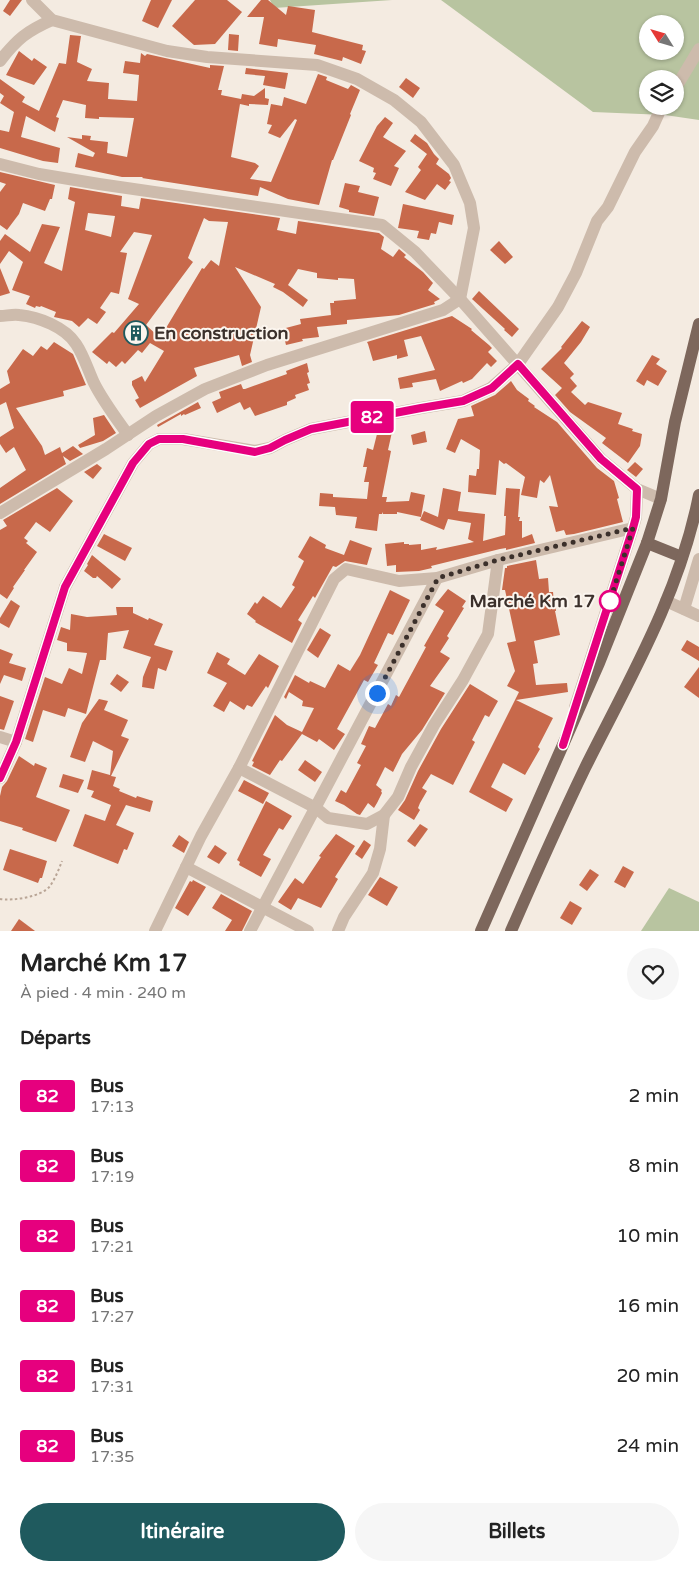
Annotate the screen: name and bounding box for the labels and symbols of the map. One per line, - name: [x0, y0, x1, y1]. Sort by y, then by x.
- north arrow: [639, 15, 684, 60]
- building icon: En construction: [123, 320, 149, 346]
- place label: En construction: [154, 322, 289, 344]
- line badge: 82: [350, 401, 394, 433]
- place label: Marché Km 17: [470, 590, 595, 612]
- marker: Marché Km 17: [599, 590, 621, 612]
- your location: [365, 681, 390, 706]

